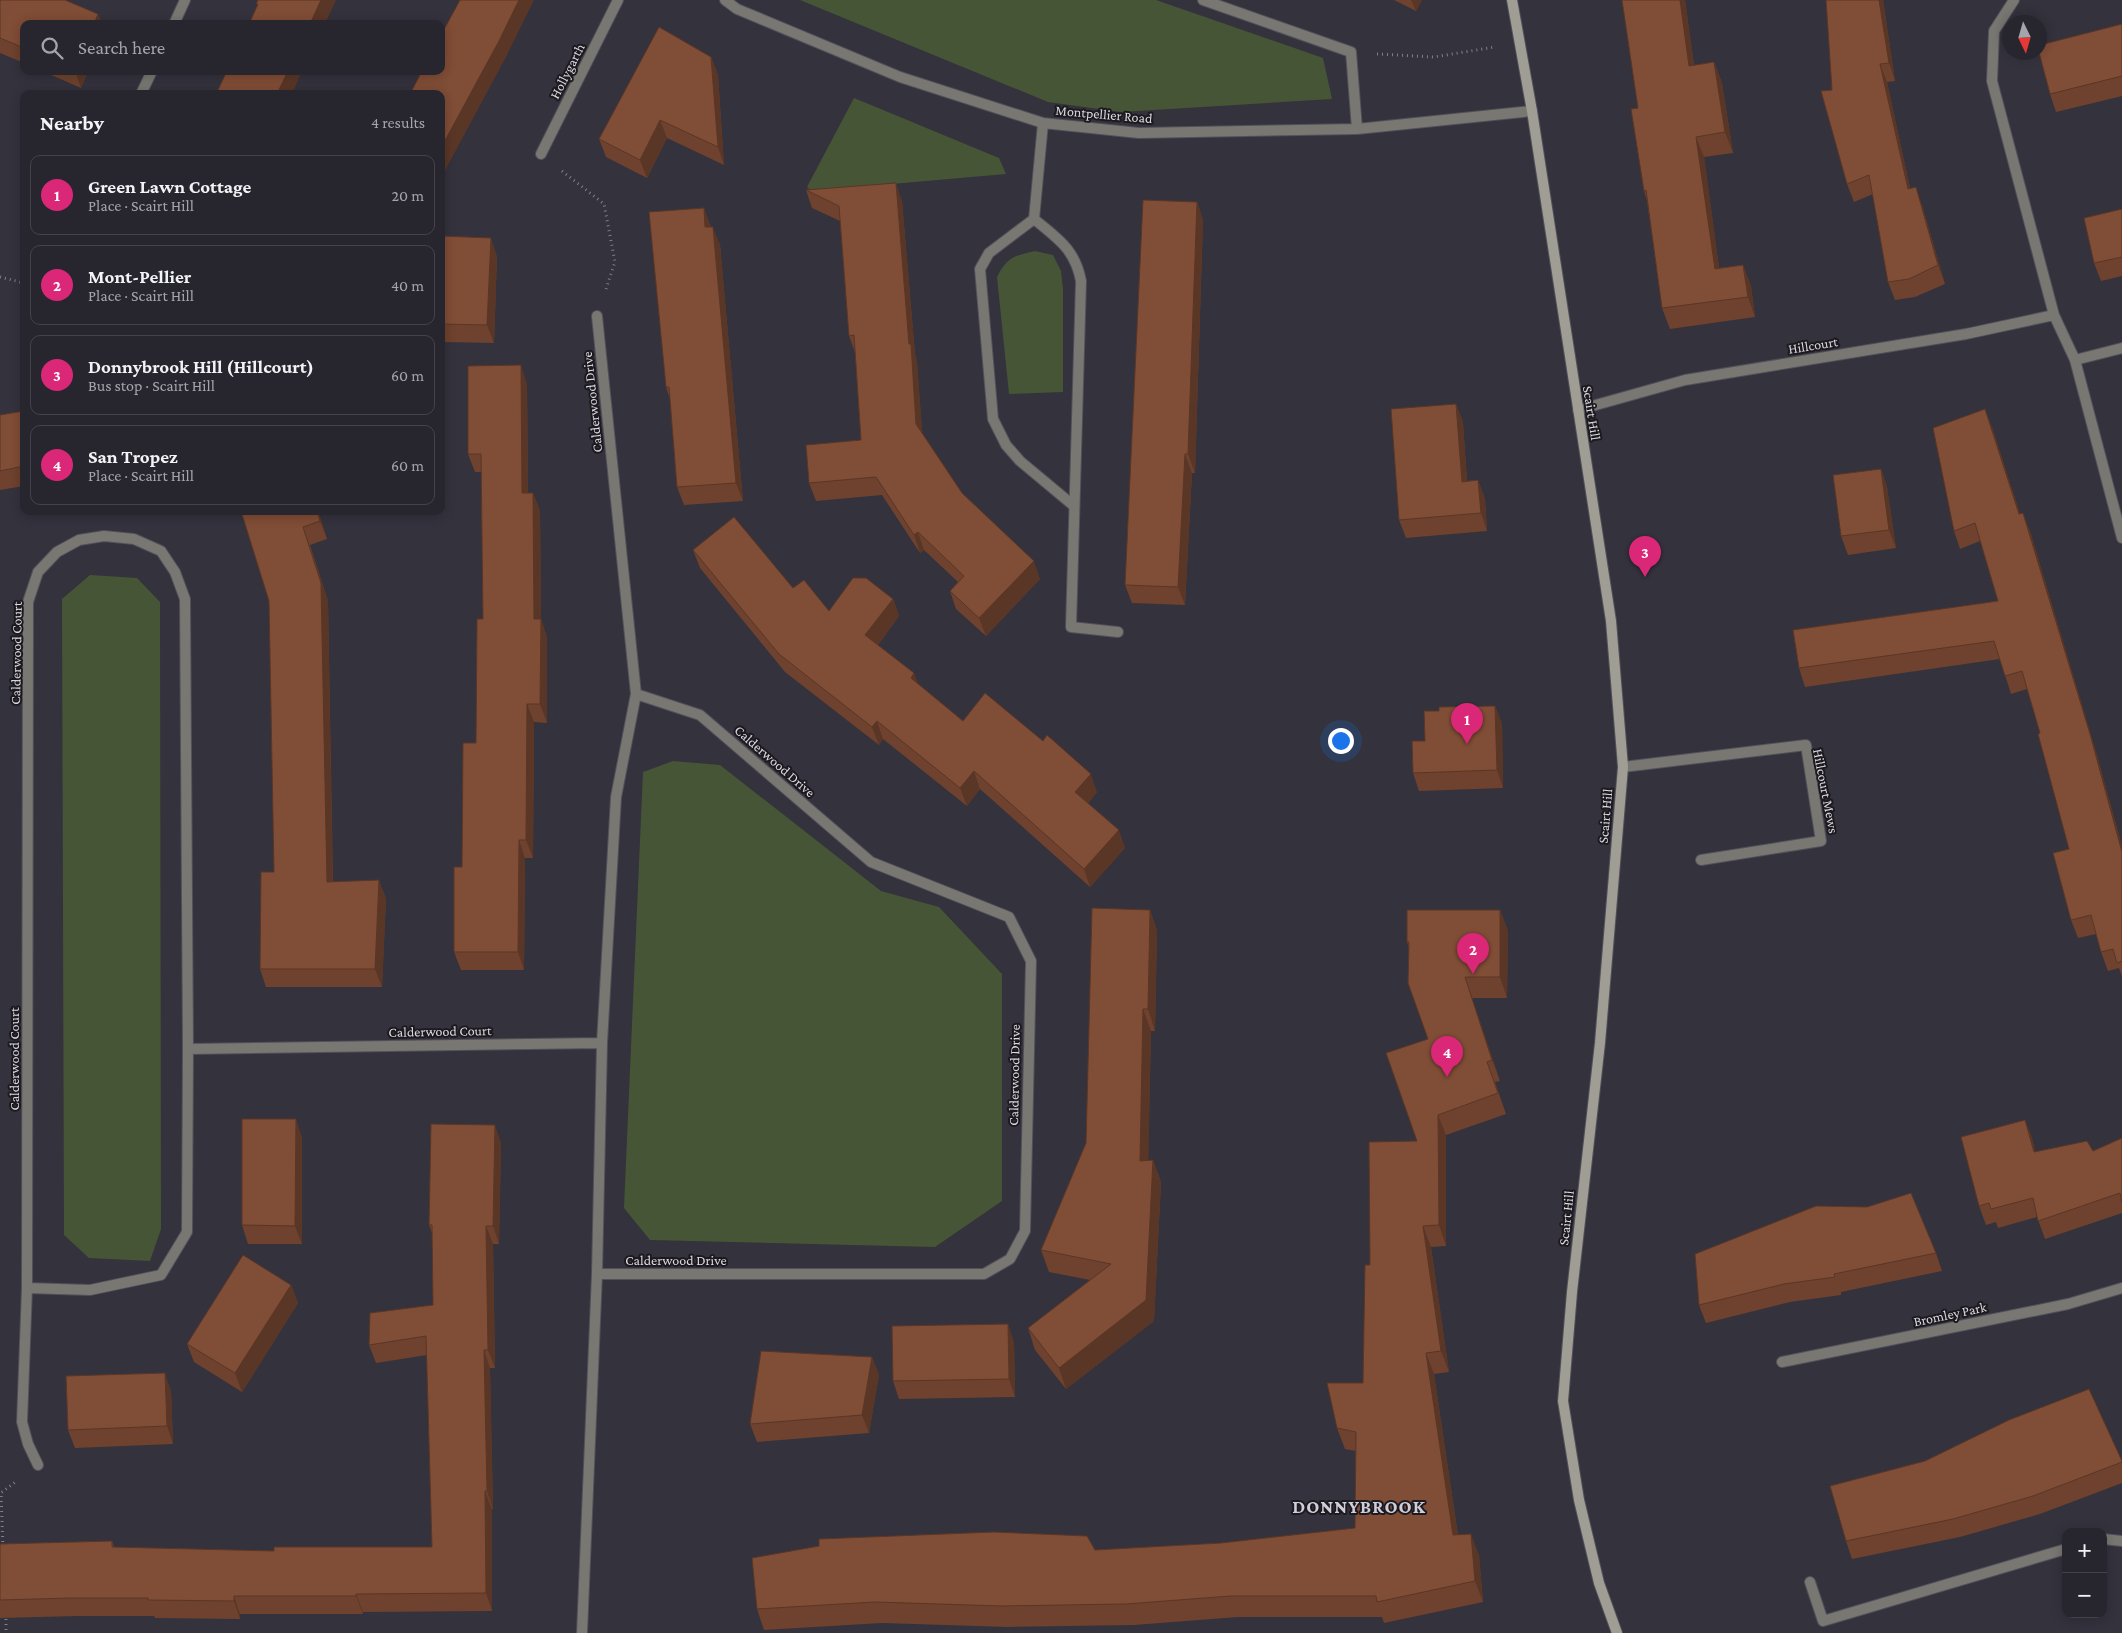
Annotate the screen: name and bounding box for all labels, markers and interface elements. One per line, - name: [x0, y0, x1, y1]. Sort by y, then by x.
- north arrow: [2002, 15, 2047, 60]
- search box: [20, 20, 445, 75]
- icon: search: [38, 34, 66, 62]
- text: Search here: [78, 37, 165, 58]
- street label: Hollygarth: [546, 40, 588, 101]
- street label: Montpellier Road: [1055, 102, 1154, 126]
- text: Nearby: [40, 111, 104, 135]
- text: 4 results: [371, 114, 425, 131]
- text: Green Lawn Cottage: [88, 176, 251, 197]
- text: 1: [54, 187, 60, 204]
- text: 20 m: [391, 187, 424, 204]
- text: Place · Scairt Hill: [88, 197, 194, 214]
- text: Mont-Pellier: [88, 266, 191, 287]
- text: 2: [53, 277, 61, 294]
- text: 40 m: [391, 277, 424, 294]
- text: Place · Scairt Hill: [88, 287, 194, 304]
- street label: Hillcourt: [1787, 333, 1839, 357]
- street label: Calderwood Drive: [579, 351, 605, 453]
- text: Donnybrook Hill (Hillcourt): [88, 356, 314, 377]
- text: 3: [53, 367, 61, 384]
- text: 60 m: [391, 367, 424, 384]
- text: Bus stop · Scairt Hill: [88, 377, 215, 394]
- street label: Scairt Hill: [1580, 385, 1604, 442]
- text: San Tropez: [88, 446, 178, 467]
- text: 4: [53, 457, 61, 474]
- text: 60 m: [391, 457, 424, 474]
- text: Place · Scairt Hill: [88, 467, 194, 484]
- pin: 3: [1629, 536, 1661, 577]
- street label: Calderwood Court: [7, 601, 25, 705]
- pin: 1: [1451, 703, 1483, 744]
- street label: Calderwood Drive: [731, 722, 819, 800]
- your location: [1328, 728, 1354, 754]
- street label: Hillcourt Mews: [1810, 747, 1842, 835]
- street label: Scairt Hill: [1595, 788, 1615, 844]
- pin: 2: [1457, 933, 1489, 974]
- street label: Calderwood Court: [6, 1007, 22, 1111]
- street label: Calderwood Court: [388, 1022, 492, 1040]
- street label: Calderwood Drive: [1005, 1024, 1023, 1126]
- pin: 4: [1431, 1036, 1463, 1077]
- street label: Scairt Hill: [1555, 1190, 1577, 1246]
- street label: Calderwood Drive: [625, 1252, 727, 1268]
- street label: Bromley Park: [1912, 1298, 1988, 1330]
- district label: DONNYBROOK: [1292, 1496, 1426, 1517]
- map controls: [2062, 1528, 2107, 1618]
- button: +: [2062, 1528, 2107, 1573]
- button: −: [2062, 1573, 2107, 1618]

